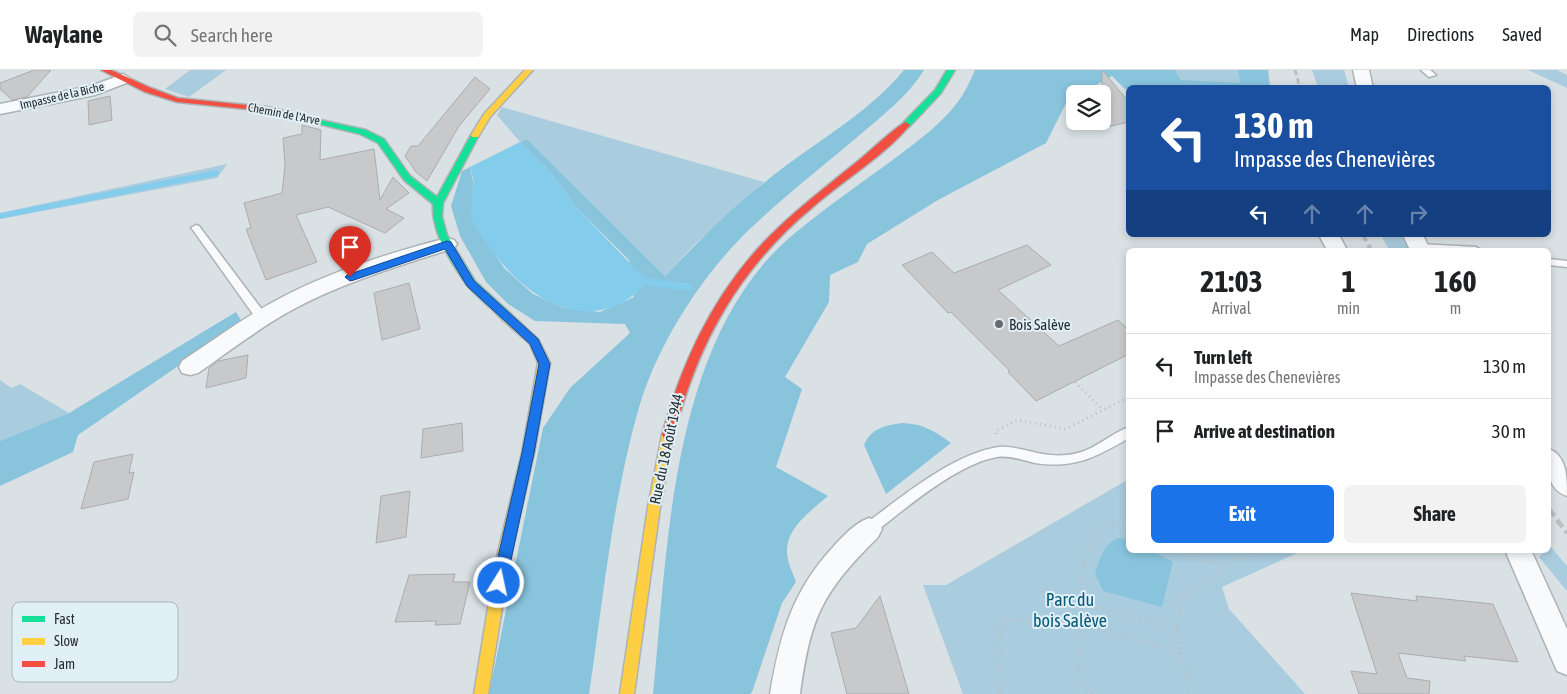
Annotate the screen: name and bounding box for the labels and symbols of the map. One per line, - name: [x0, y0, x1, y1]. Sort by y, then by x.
- street label: Impasse de la Biche: [19, 80, 105, 112]
- street label: Chemin de l'Arve: [247, 100, 321, 128]
- pin: [329, 226, 371, 277]
- place label: Bois Salève: [1009, 316, 1071, 333]
- marker: Bois Salève: [993, 318, 1005, 330]
- street label: Rue du 18 Août 1944: [646, 392, 686, 506]
- position arrow: [472, 556, 524, 608]
- park label: Parc du bois Salève: [1033, 589, 1107, 631]
- legend: [12, 602, 178, 682]
- text: Fast: [54, 611, 75, 627]
- text: Slow: [54, 633, 79, 649]
- text: Jam: [54, 656, 75, 672]

